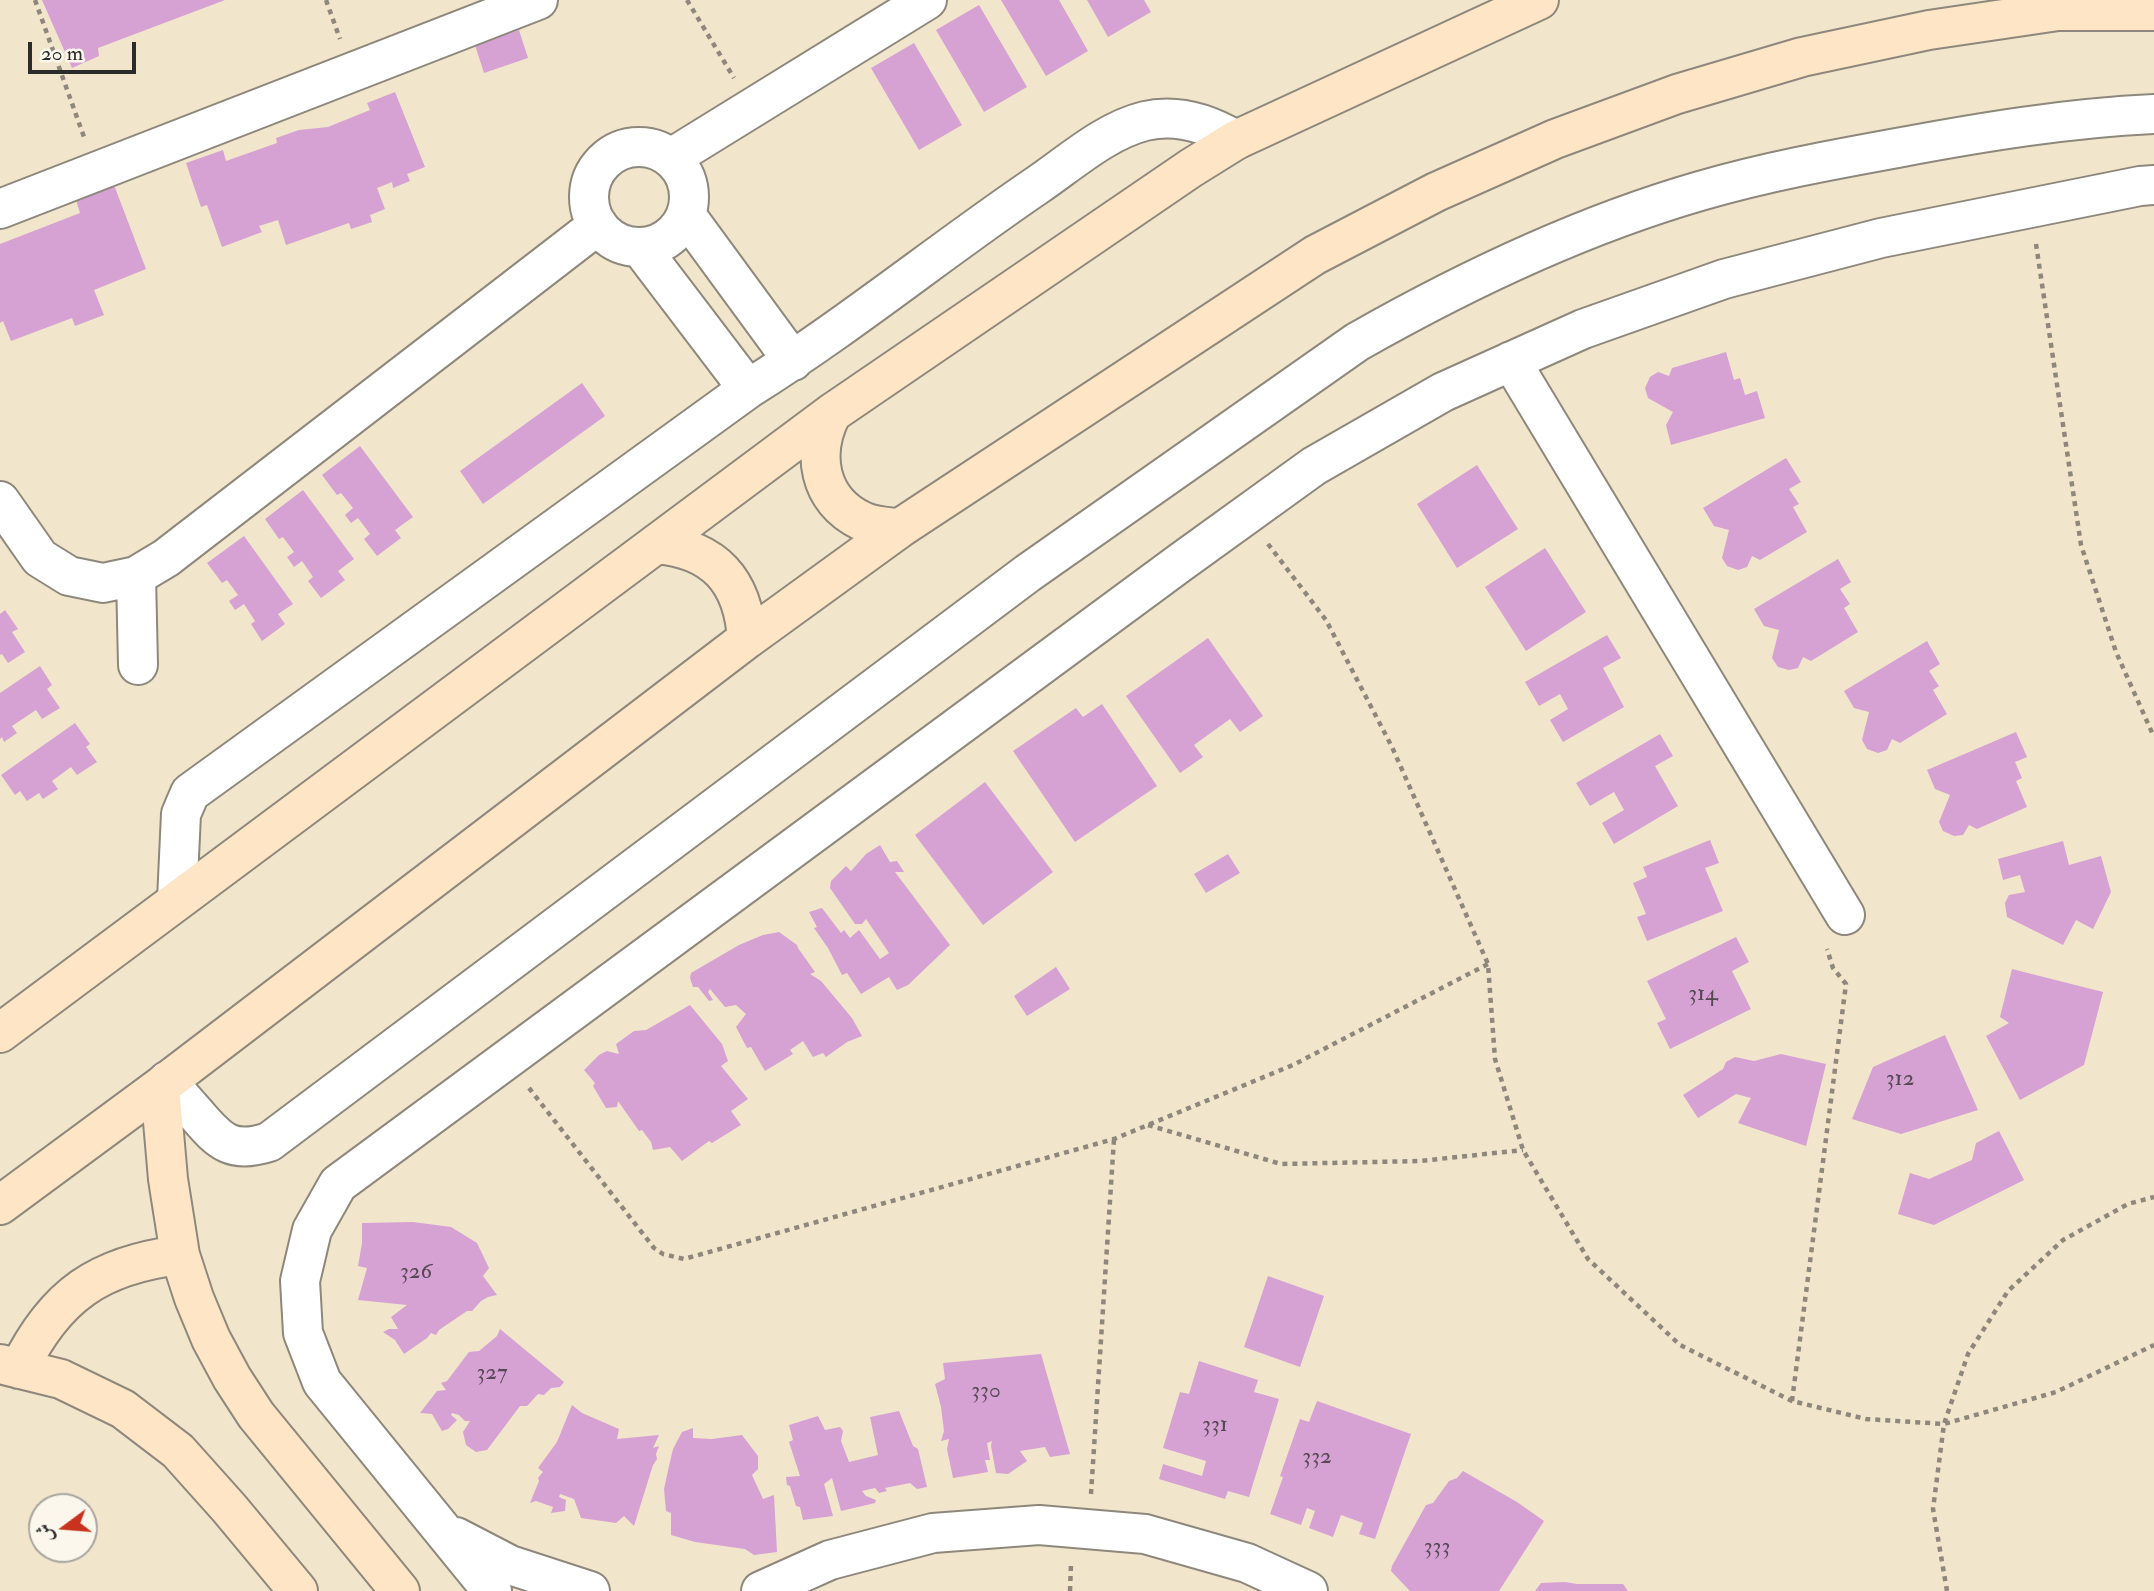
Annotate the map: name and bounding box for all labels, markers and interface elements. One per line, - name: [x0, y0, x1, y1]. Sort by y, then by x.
- scale bar: [32, 28, 140, 72]
- text: 20 m: [41, 40, 83, 67]
- house number: 314: [1688, 981, 1718, 1009]
- house number: 312: [1886, 1066, 1914, 1094]
- house number: 326: [400, 1259, 432, 1287]
- house number: 327: [477, 1360, 507, 1388]
- house number: 330: [971, 1378, 1001, 1406]
- house number: 331: [1202, 1412, 1228, 1440]
- house number: 332: [1302, 1444, 1332, 1472]
- north arrow: [28, 1493, 98, 1563]
- text: ش: [31, 1521, 59, 1546]
- house number: 333: [1424, 1534, 1450, 1562]

